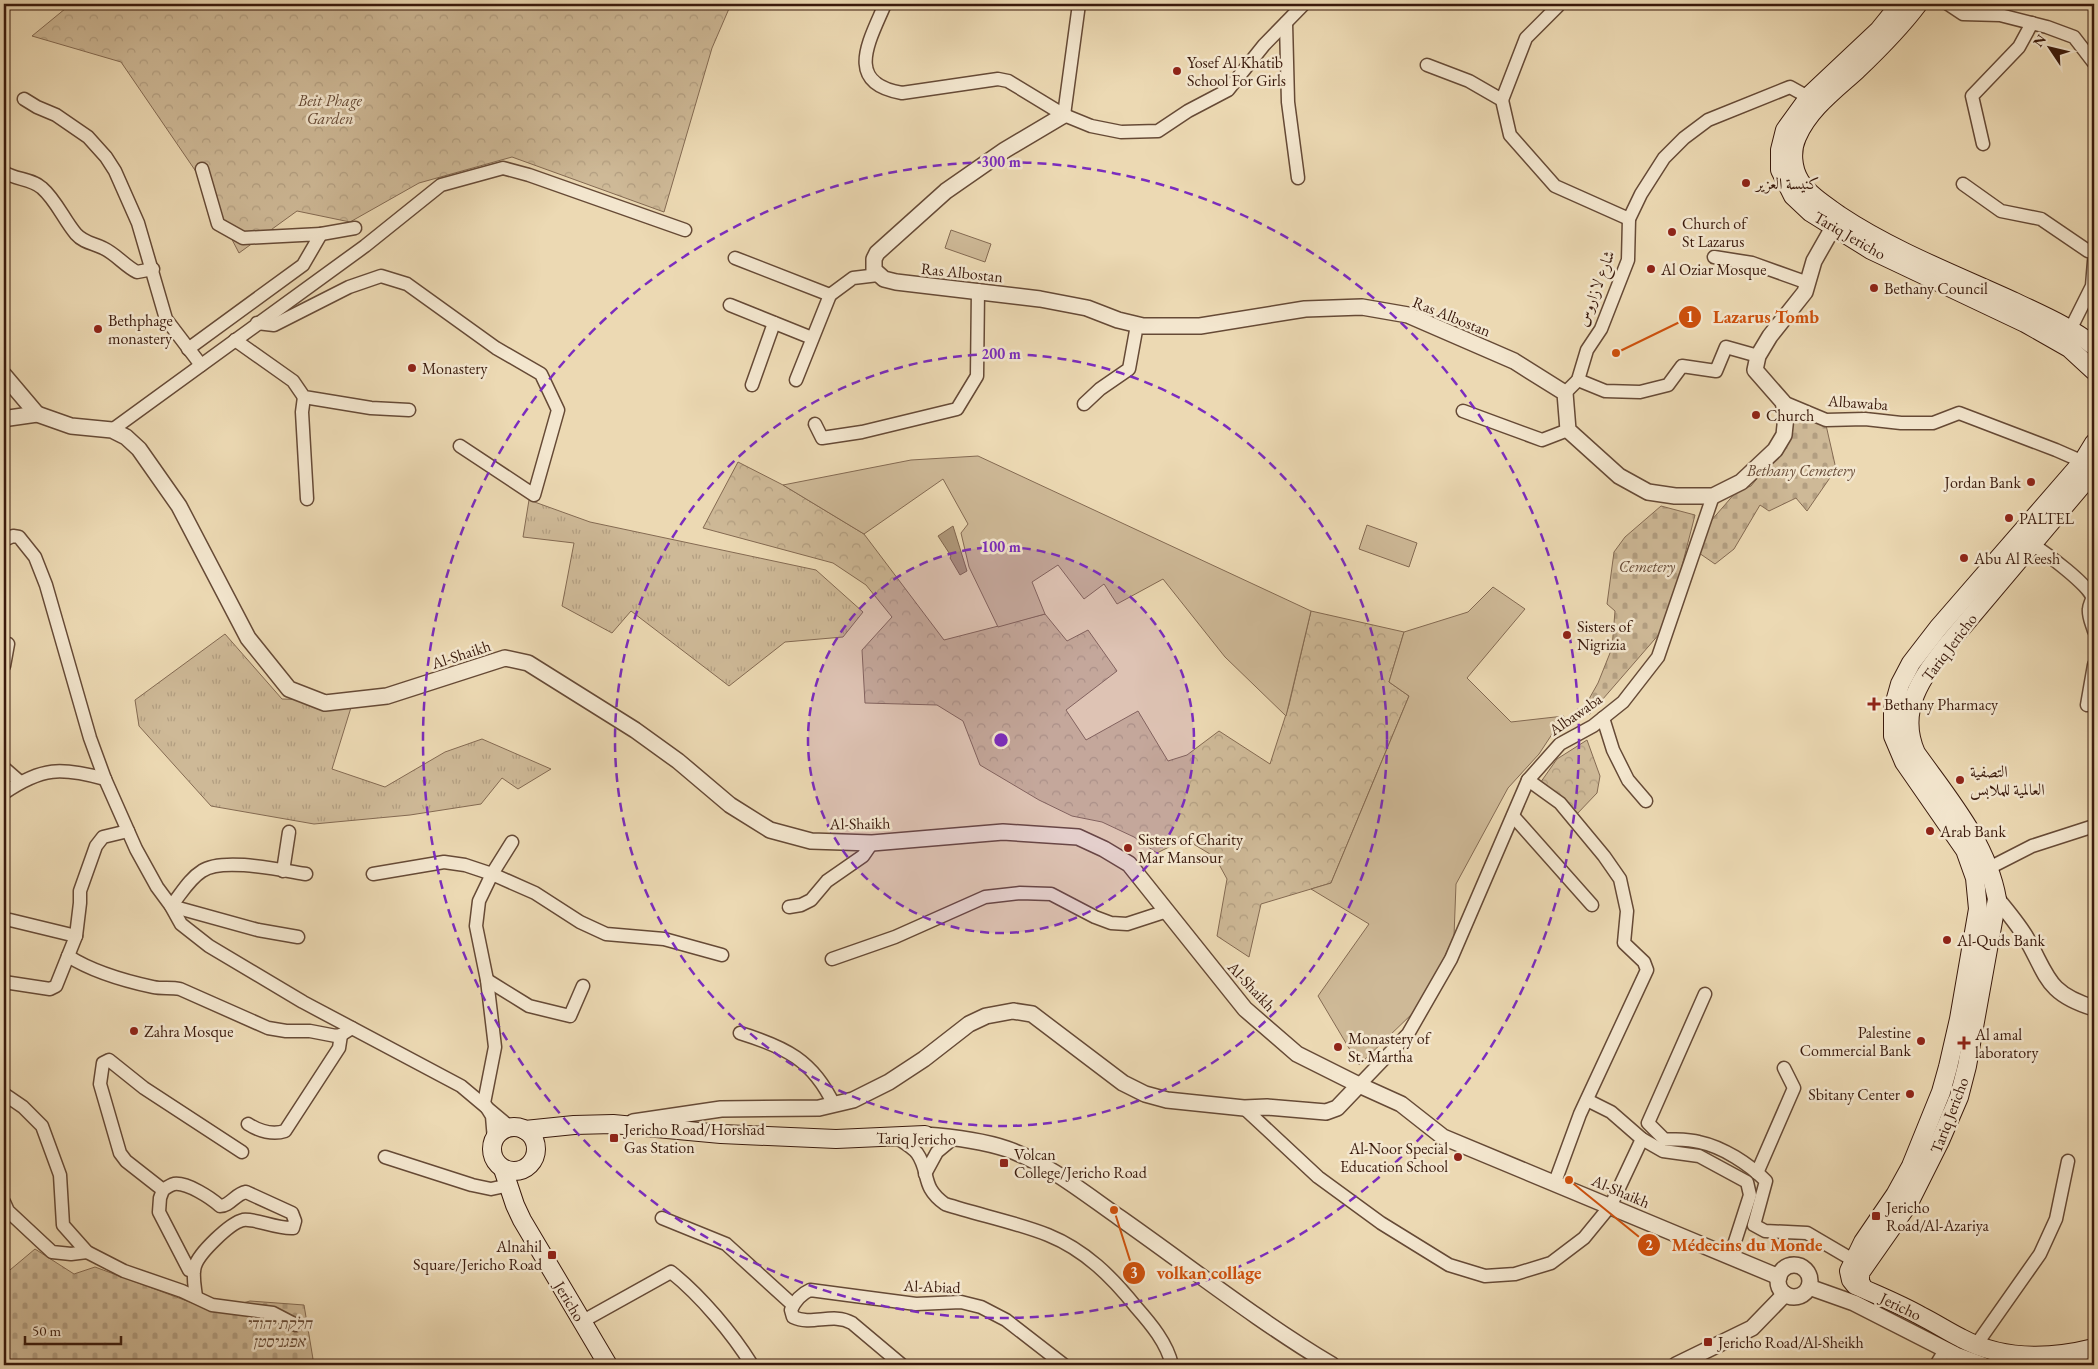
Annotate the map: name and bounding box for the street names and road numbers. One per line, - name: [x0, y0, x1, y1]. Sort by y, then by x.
- street label: Tariq Jericho: [1810, 206, 1890, 265]
- street label: شارع لازاروس: [1571, 247, 1622, 330]
- street label: Ras Albostan: [920, 258, 1004, 287]
- street label: Ras Albostan: [1410, 291, 1494, 342]
- street label: Albawaba: [1826, 390, 1889, 415]
- street label: Tariq Jericho: [1917, 609, 1982, 686]
- street label: Al-Shaikh: [428, 635, 493, 674]
- street label: Albawaba: [1544, 688, 1607, 741]
- street label: Al-Shaikh: [828, 812, 891, 835]
- street label: Al-Shaikh: [1222, 956, 1280, 1016]
- street label: Tariq Jericho: [1925, 1074, 1974, 1156]
- street label: Tariq Jericho: [876, 1127, 956, 1150]
- street label: Al-Shaikh: [1588, 1169, 1653, 1213]
- street label: Jericho: [548, 1275, 590, 1325]
- street label: Al-Abiad: [902, 1275, 962, 1298]
- street label: Jericho: [1875, 1287, 1925, 1325]

